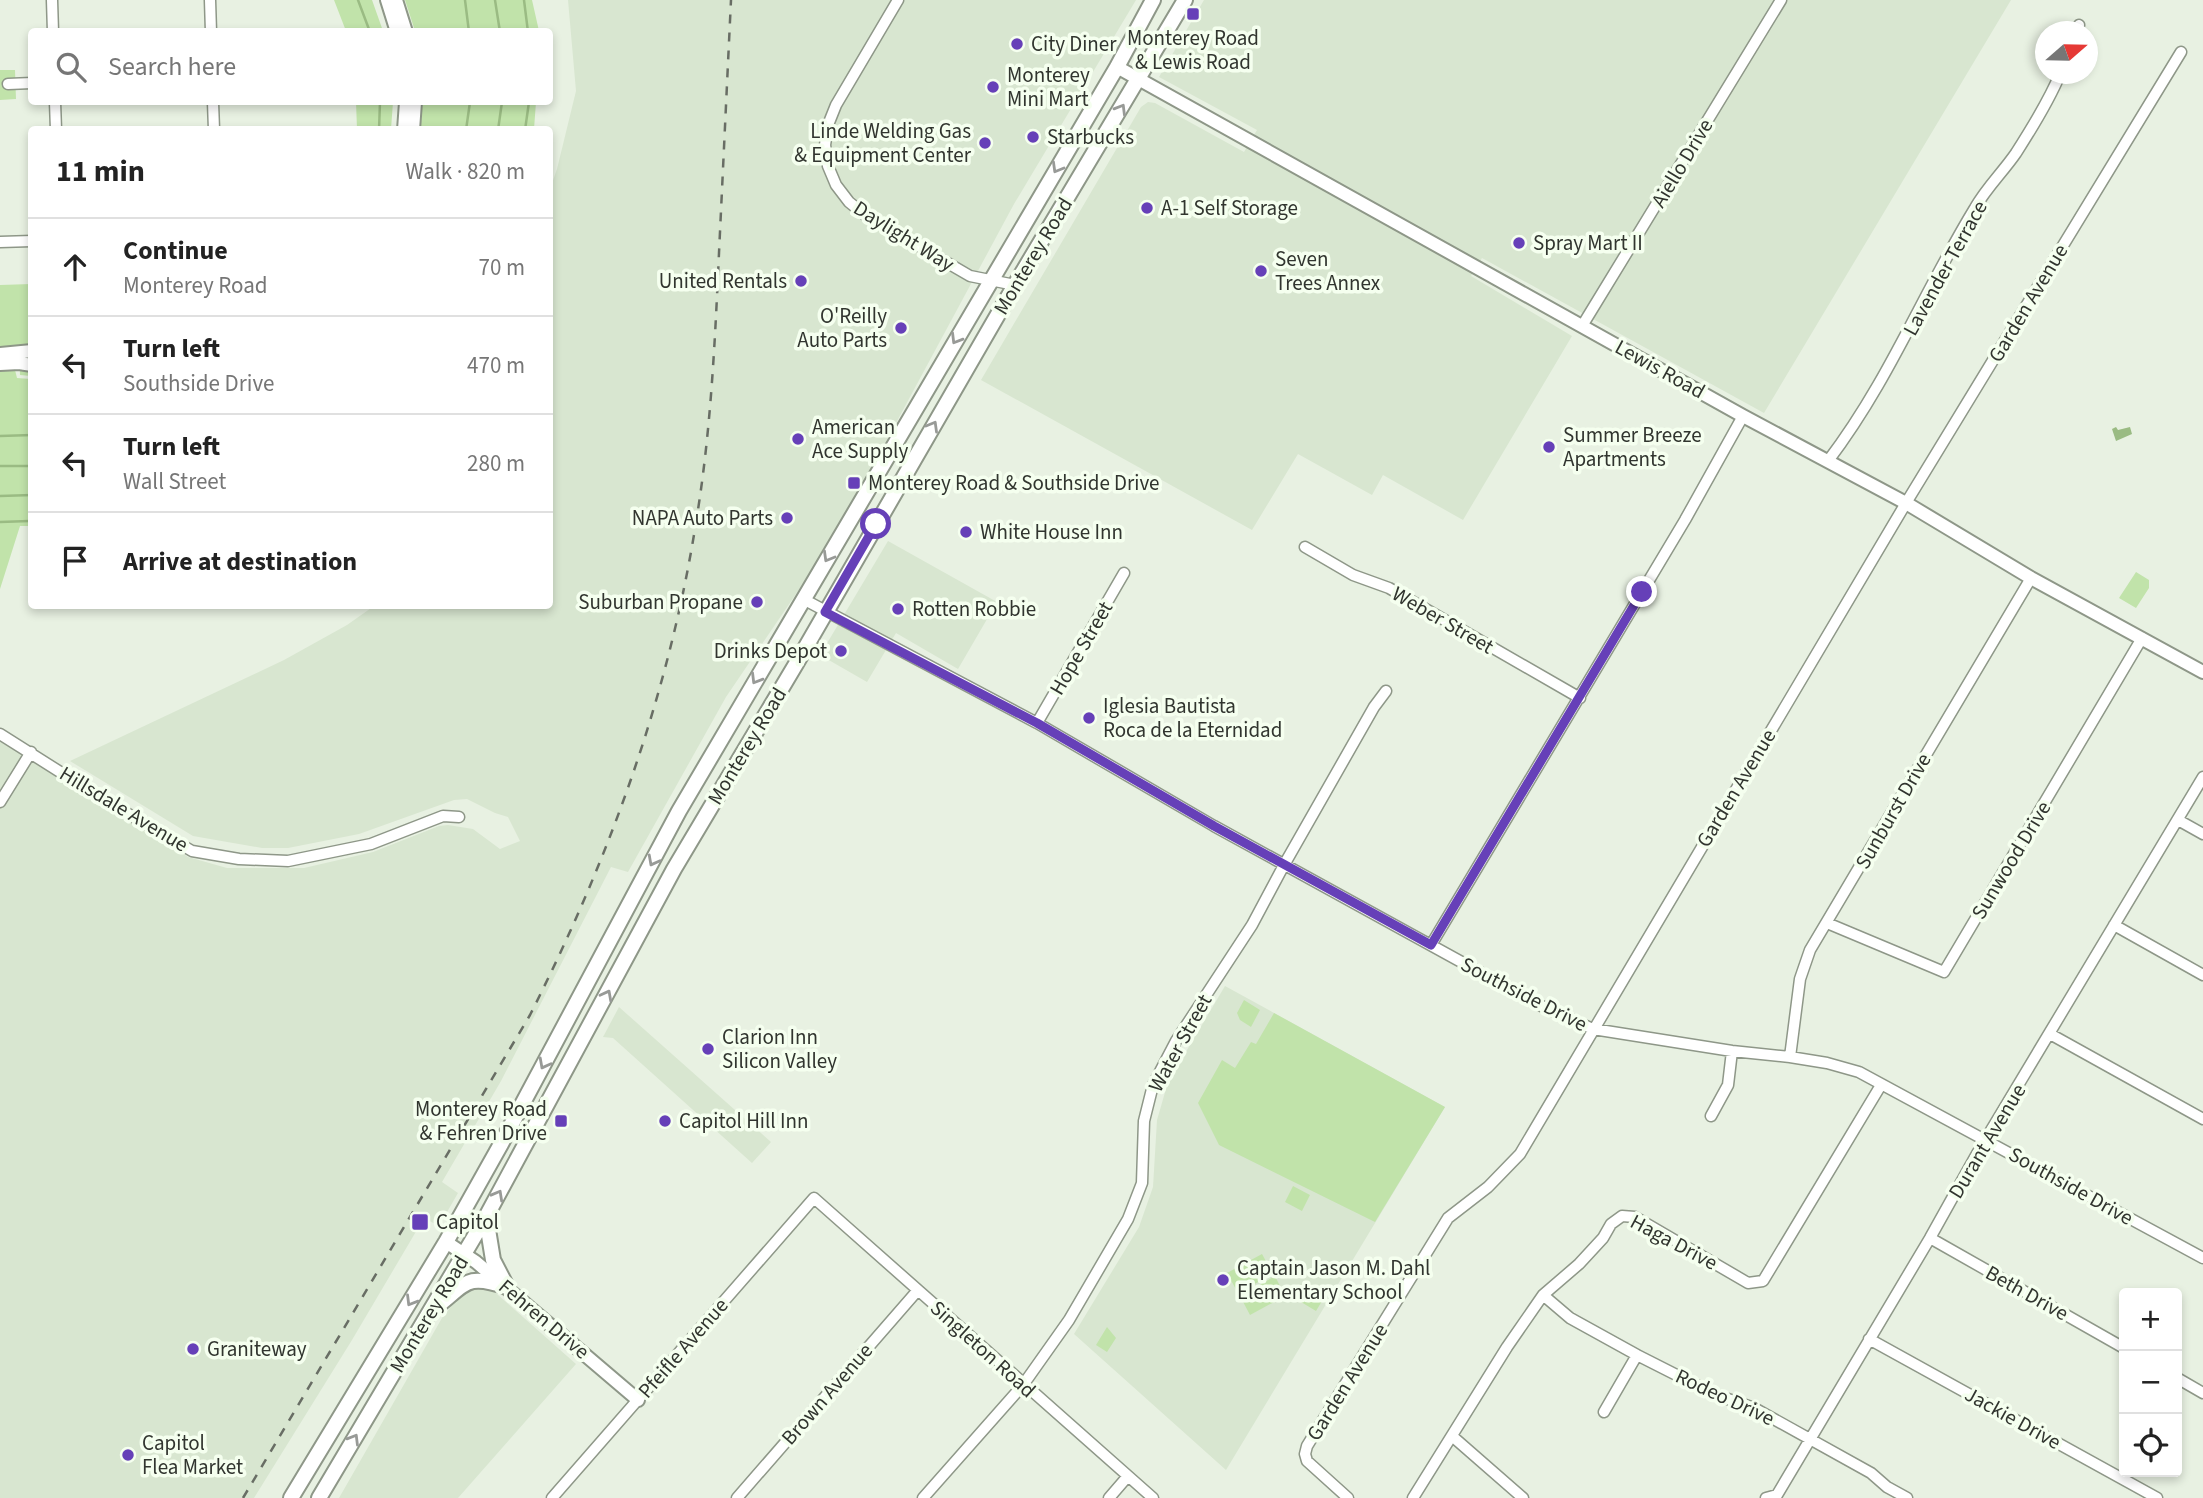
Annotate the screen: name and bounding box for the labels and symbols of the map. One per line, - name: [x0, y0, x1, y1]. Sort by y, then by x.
- marker: Monterey Road & Lewis Road: [1185, 6, 1201, 22]
- north arrow: [2035, 21, 2098, 84]
- place label: Monterey Road & Lewis Road: [1127, 23, 1259, 77]
- place label: City Diner: [1031, 29, 1117, 59]
- marker: City Diner: [1009, 36, 1025, 52]
- place label: Monterey Mini Mart: [1007, 60, 1090, 114]
- marker: Monterey Mini Mart: [985, 79, 1001, 95]
- one-way arrow: [1112, 104, 1125, 117]
- street label: Aiello Drive: [1644, 113, 1720, 213]
- place label: Linde Welding Gas & Equipment Center: [794, 116, 972, 170]
- place label: Starbucks: [1047, 122, 1134, 152]
- marker: Starbucks: [1025, 129, 1041, 145]
- marker: Linde Welding Gas & Equipment Center: [977, 135, 993, 151]
- one-way arrow: [1052, 160, 1065, 173]
- street label: Monterey Road: [986, 192, 1080, 320]
- street label: Daylight Way: [848, 193, 960, 279]
- place label: A-1 Self Storage: [1161, 193, 1298, 223]
- street label: Lavender Terrace: [1895, 195, 1995, 341]
- marker: A-1 Self Storage: [1139, 200, 1155, 216]
- place label: Spray Mart II: [1533, 228, 1643, 258]
- marker: Spray Mart II: [1511, 235, 1527, 251]
- street label: Garden Avenue: [1981, 238, 2075, 368]
- place label: Seven Trees Annex: [1275, 244, 1381, 298]
- marker: Seven Trees Annex: [1253, 263, 1269, 279]
- place label: United Rentals: [659, 266, 787, 296]
- marker: United Rentals: [793, 273, 809, 289]
- place label: O'Reilly Auto Parts: [797, 301, 887, 355]
- marker: O'Reilly Auto Parts: [893, 320, 909, 336]
- one-way arrow: [951, 331, 964, 344]
- street label: Lewis Road: [1610, 332, 1710, 406]
- place label: American Ace Supply: [812, 412, 908, 466]
- one-way arrow: [925, 420, 938, 433]
- place label: Summer Breeze Apartments: [1563, 420, 1702, 474]
- marker: American Ace Supply: [790, 431, 806, 447]
- marker: Summer Breeze Apartments: [1541, 439, 1557, 455]
- place label: Monterey Road & Southside Drive: [868, 468, 1160, 498]
- marker: Monterey Road & Southside Drive: [846, 475, 862, 491]
- place label: NAPA Auto Parts: [632, 503, 773, 533]
- route start: [860, 508, 891, 539]
- marker: NAPA Auto Parts: [779, 510, 795, 526]
- place label: White House Inn: [980, 517, 1123, 547]
- marker: White House Inn: [958, 524, 974, 540]
- one-way arrow: [823, 550, 836, 562]
- route end: [1626, 576, 1657, 607]
- street label: Weber Street: [1387, 579, 1499, 661]
- place label: Suburban Propane: [578, 587, 743, 617]
- marker: Suburban Propane: [749, 594, 765, 610]
- place label: Rotten Robbie: [912, 594, 1036, 624]
- street label: Hope Street: [1042, 595, 1120, 701]
- marker: Rotten Robbie: [890, 601, 906, 617]
- place label: Drinks Depot: [714, 636, 827, 666]
- marker: Drinks Depot: [833, 643, 849, 659]
- one-way arrow: [751, 672, 764, 685]
- street label: Monterey Road: [700, 682, 794, 810]
- place label: Iglesia Bautista Roca de la Eternidad: [1103, 691, 1282, 745]
- marker: Iglesia Bautista Roca de la Eternidad: [1081, 710, 1097, 726]
- street label: Garden Avenue: [1689, 723, 1783, 853]
- street label: Sunburst Drive: [1848, 747, 1938, 875]
- street label: Hillsdale Avenue: [54, 759, 194, 859]
- street label: Sunwood Drive: [1964, 795, 2058, 925]
- one-way arrow: [648, 853, 661, 866]
- street label: Southside Drive: [1456, 949, 1592, 1039]
- street label: Water Street: [1141, 989, 1219, 1097]
- one-way arrow: [598, 990, 612, 1002]
- place label: Clarion Inn Silicon Valley: [722, 1022, 837, 1076]
- marker: Clarion Inn Silicon Valley: [700, 1041, 716, 1057]
- one-way arrow: [539, 1057, 553, 1069]
- street label: Durant Avenue: [1941, 1078, 2033, 1204]
- place label: Monterey Road & Fehren Drive: [415, 1094, 547, 1148]
- place label: Capitol Hill Inn: [679, 1106, 808, 1136]
- marker: Monterey Road & Fehren Drive: [553, 1113, 569, 1129]
- marker: Capitol Hill Inn: [657, 1113, 673, 1129]
- street label: Southside Drive: [2003, 1139, 2139, 1233]
- one-way arrow: [490, 1189, 503, 1202]
- street label: Haga Drive: [1625, 1206, 1723, 1278]
- place label: Capitol: [436, 1207, 499, 1237]
- marker: Capitol: [410, 1212, 430, 1232]
- street label: Monterey Road: [382, 1250, 476, 1378]
- place label: Captain Jason M. Dahl Elementary School: [1237, 1253, 1430, 1307]
- street label: Beth Drive: [1980, 1258, 2074, 1328]
- street label: Fehren Drive: [492, 1272, 596, 1366]
- marker: Captain Jason M. Dahl Elementary School: [1215, 1272, 1231, 1288]
- street label: Pfeifle Avenue: [631, 1291, 735, 1405]
- one-way arrow: [406, 1293, 419, 1306]
- street label: Singleton Road: [924, 1293, 1042, 1405]
- street label: Garden Avenue: [1299, 1318, 1395, 1446]
- place label: Graniteway: [207, 1334, 307, 1364]
- street label: Brown Avenue: [774, 1337, 880, 1451]
- marker: Graniteway: [185, 1341, 201, 1357]
- street label: Rodeo Drive: [1670, 1361, 1780, 1433]
- street label: Jackie Drive: [1959, 1379, 2067, 1457]
- place label: Capitol Flea Market: [142, 1428, 243, 1482]
- one-way arrow: [346, 1434, 359, 1447]
- marker: Capitol Flea Market: [120, 1447, 136, 1463]

